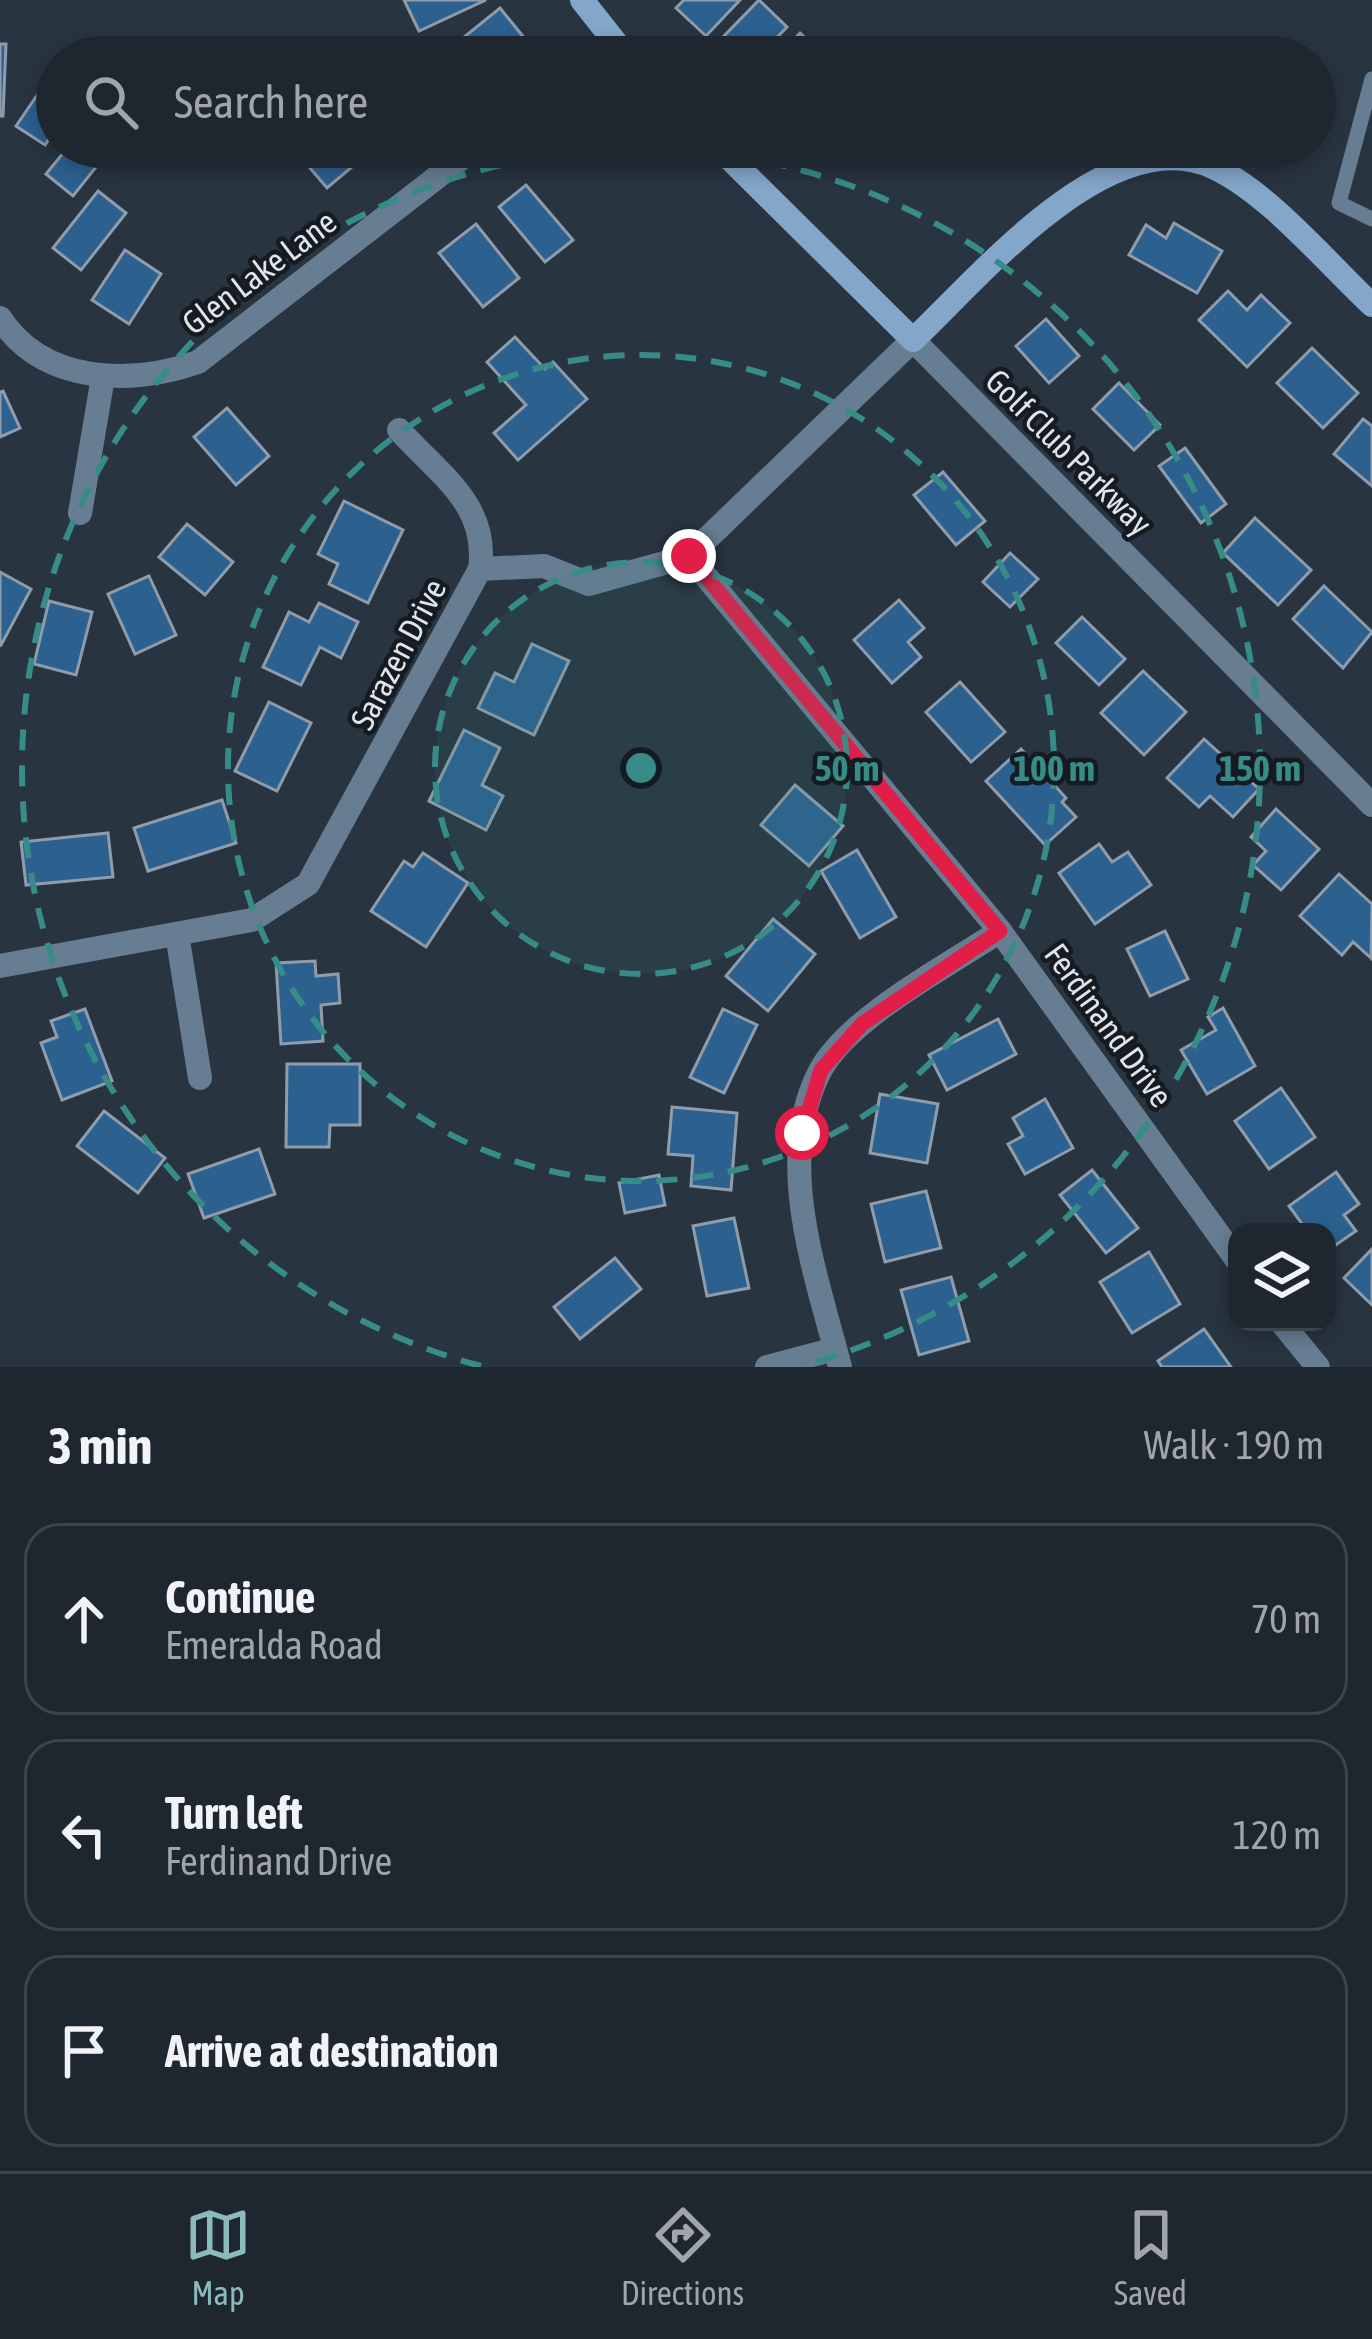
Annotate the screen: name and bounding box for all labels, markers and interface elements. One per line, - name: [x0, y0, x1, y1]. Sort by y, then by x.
- search box: [36, 36, 1336, 168]
- icon: search: [78, 69, 144, 135]
- text: Search here: [174, 76, 368, 128]
- street label: Glen Lake Lane: [175, 202, 343, 342]
- street label: Golf Club Parkway: [978, 361, 1160, 543]
- route end: [662, 529, 716, 583]
- street label: Sarazen Drive: [343, 572, 453, 736]
- centre of rings: [620, 747, 662, 789]
- text: 50 m: [815, 747, 879, 789]
- text: 100 m: [1013, 747, 1095, 789]
- text: 150 m: [1219, 747, 1301, 789]
- street label: Ferdinand Drive: [1037, 936, 1181, 1114]
- route start: [775, 1106, 829, 1160]
- map controls: [1228, 1223, 1336, 1331]
- button: layers: [1228, 1223, 1336, 1331]
- text: 3 min: [48, 1416, 152, 1475]
- text: Walk · 190 m: [1144, 1423, 1324, 1467]
- text: Continue: [165, 1571, 316, 1623]
- icon: ahead: [51, 1586, 117, 1652]
- text: 70 m: [1251, 1597, 1321, 1641]
- text: Emeralda Road: [165, 1623, 383, 1667]
- text: Turn left: [165, 1787, 303, 1839]
- icon: left: [51, 1802, 117, 1868]
- text: 120 m: [1233, 1813, 1321, 1857]
- text: Ferdinand Drive: [165, 1839, 392, 1883]
- icon: arrive: [51, 2018, 117, 2084]
- text: Arrive at destination: [165, 2025, 499, 2077]
- tab: Map: [185, 2202, 251, 2312]
- tab: Directions: [621, 2202, 744, 2312]
- tab: Saved: [1114, 2202, 1187, 2312]

